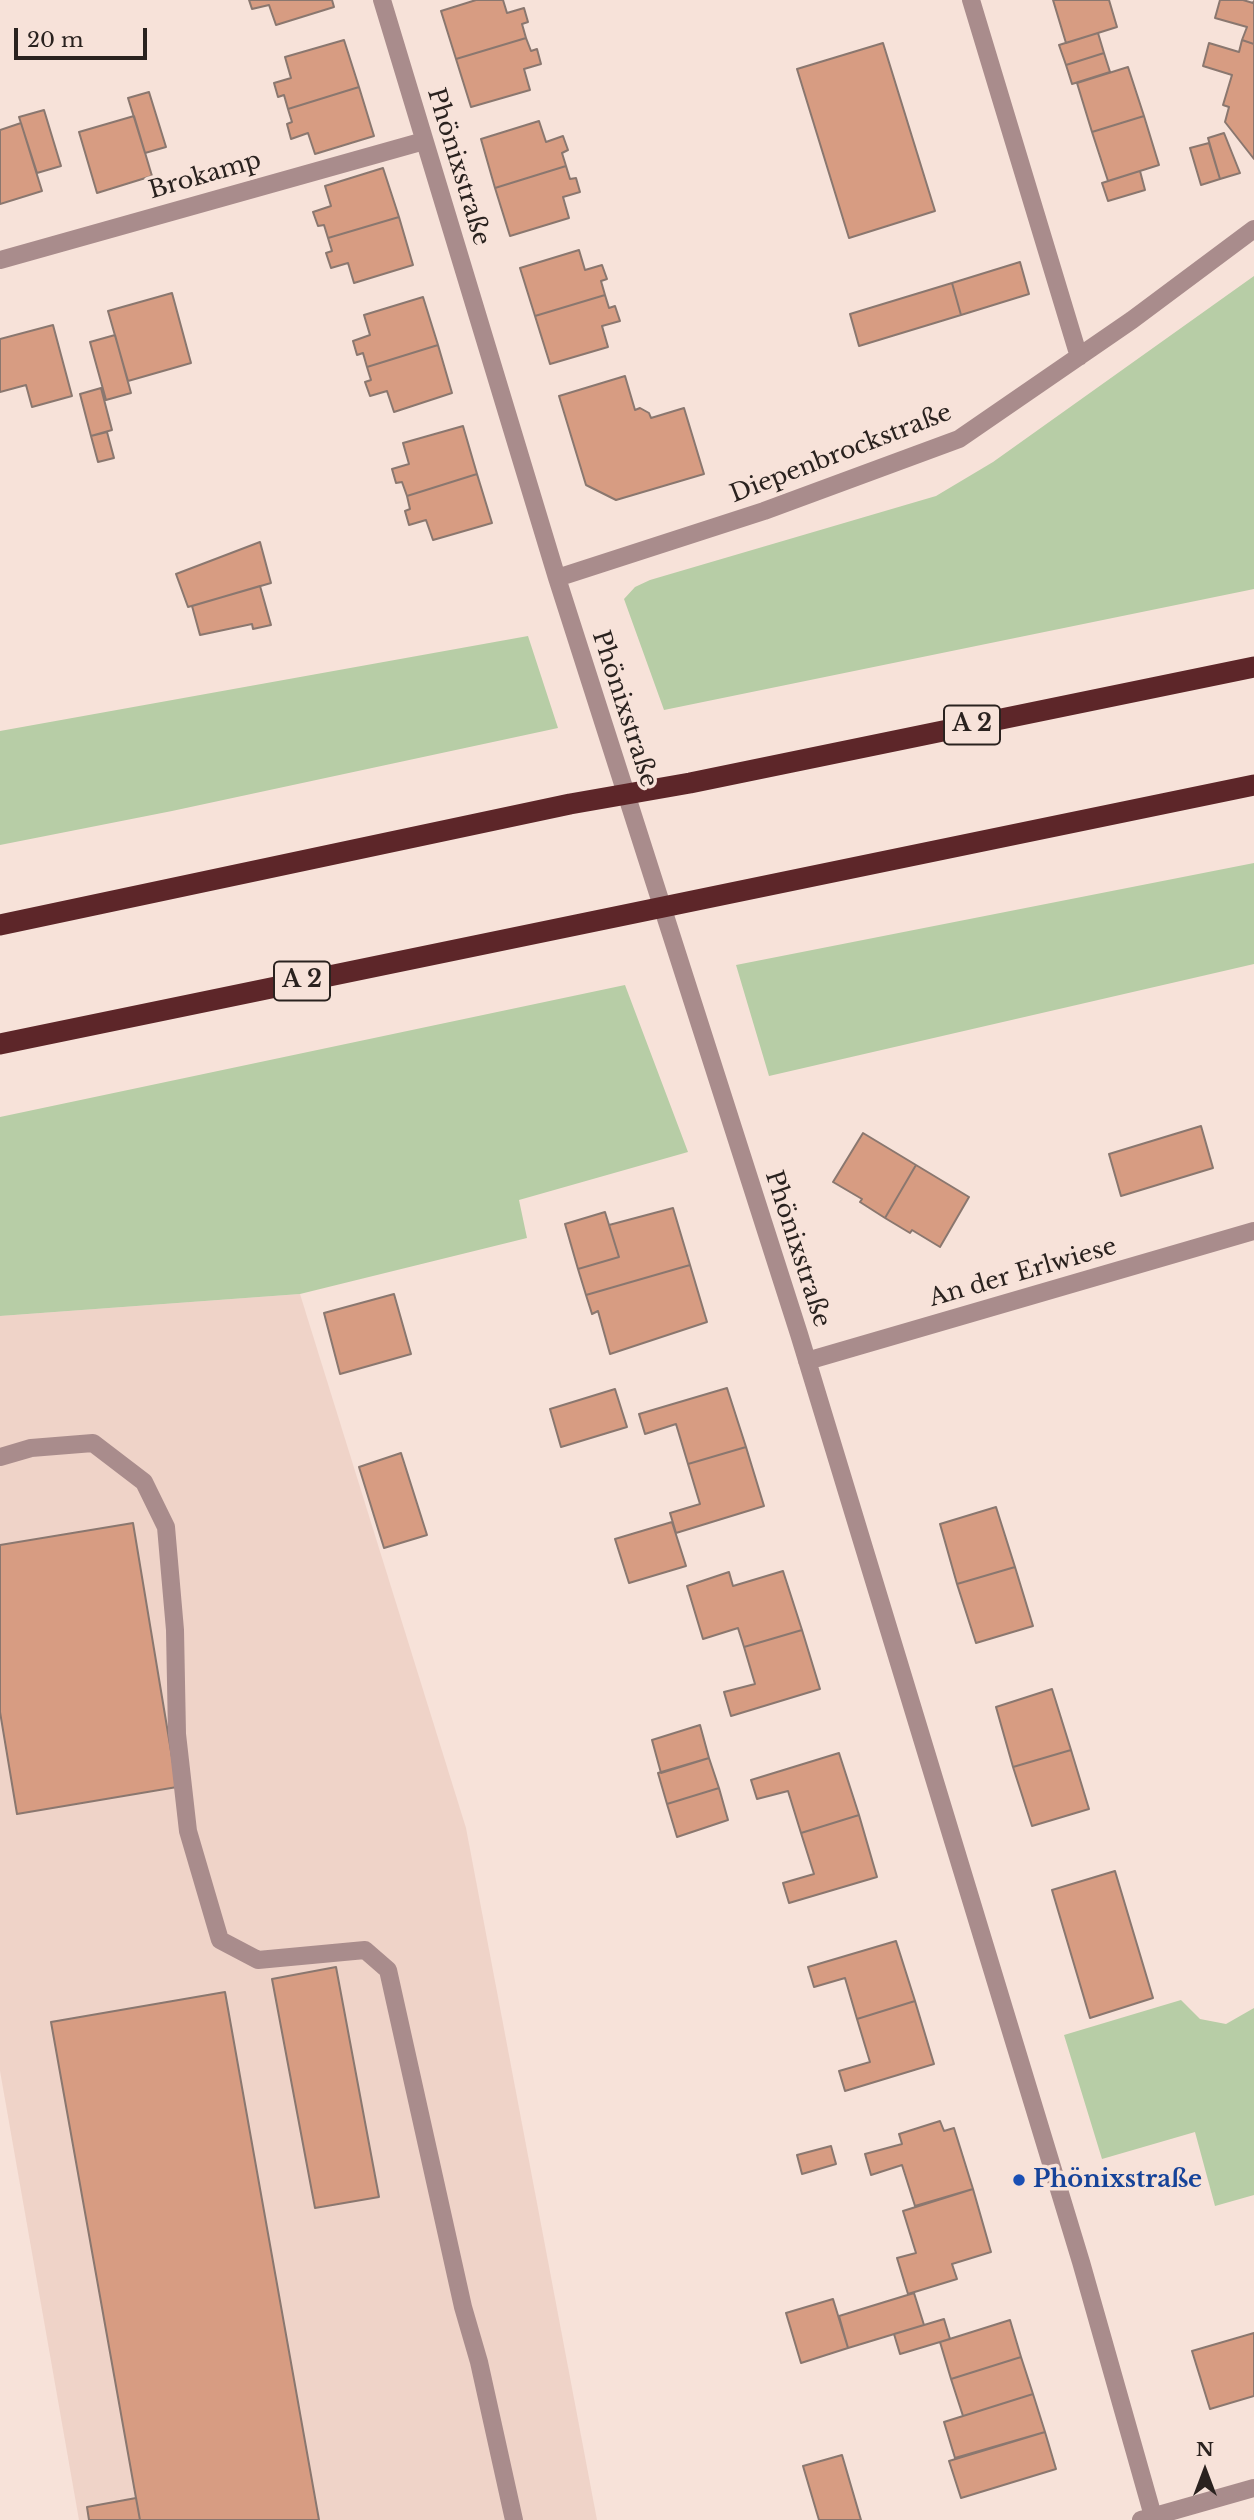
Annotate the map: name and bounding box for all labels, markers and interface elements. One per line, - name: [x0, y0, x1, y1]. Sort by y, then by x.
- scale bar: [18, 14, 150, 58]
- text: 20 m: [27, 27, 84, 53]
- street label: Phönixstraße: [420, 85, 496, 249]
- street label: Brokamp: [146, 146, 264, 206]
- street label: Diepenbrockstraße: [726, 398, 956, 510]
- street label: Phönixstraße: [585, 627, 663, 791]
- road number: A 2: [944, 706, 1000, 744]
- road number: A 2: [274, 962, 330, 1000]
- street label: Phönixstraße: [758, 1167, 836, 1331]
- street label: An der Erlwiese: [926, 1232, 1120, 1314]
- place label: Phönixstraße: [1033, 2166, 1202, 2194]
- marker: Phönixstraße: [1011, 2172, 1027, 2188]
- north arrow: [1170, 2436, 1240, 2506]
- text: N: [1196, 2438, 1214, 2461]

